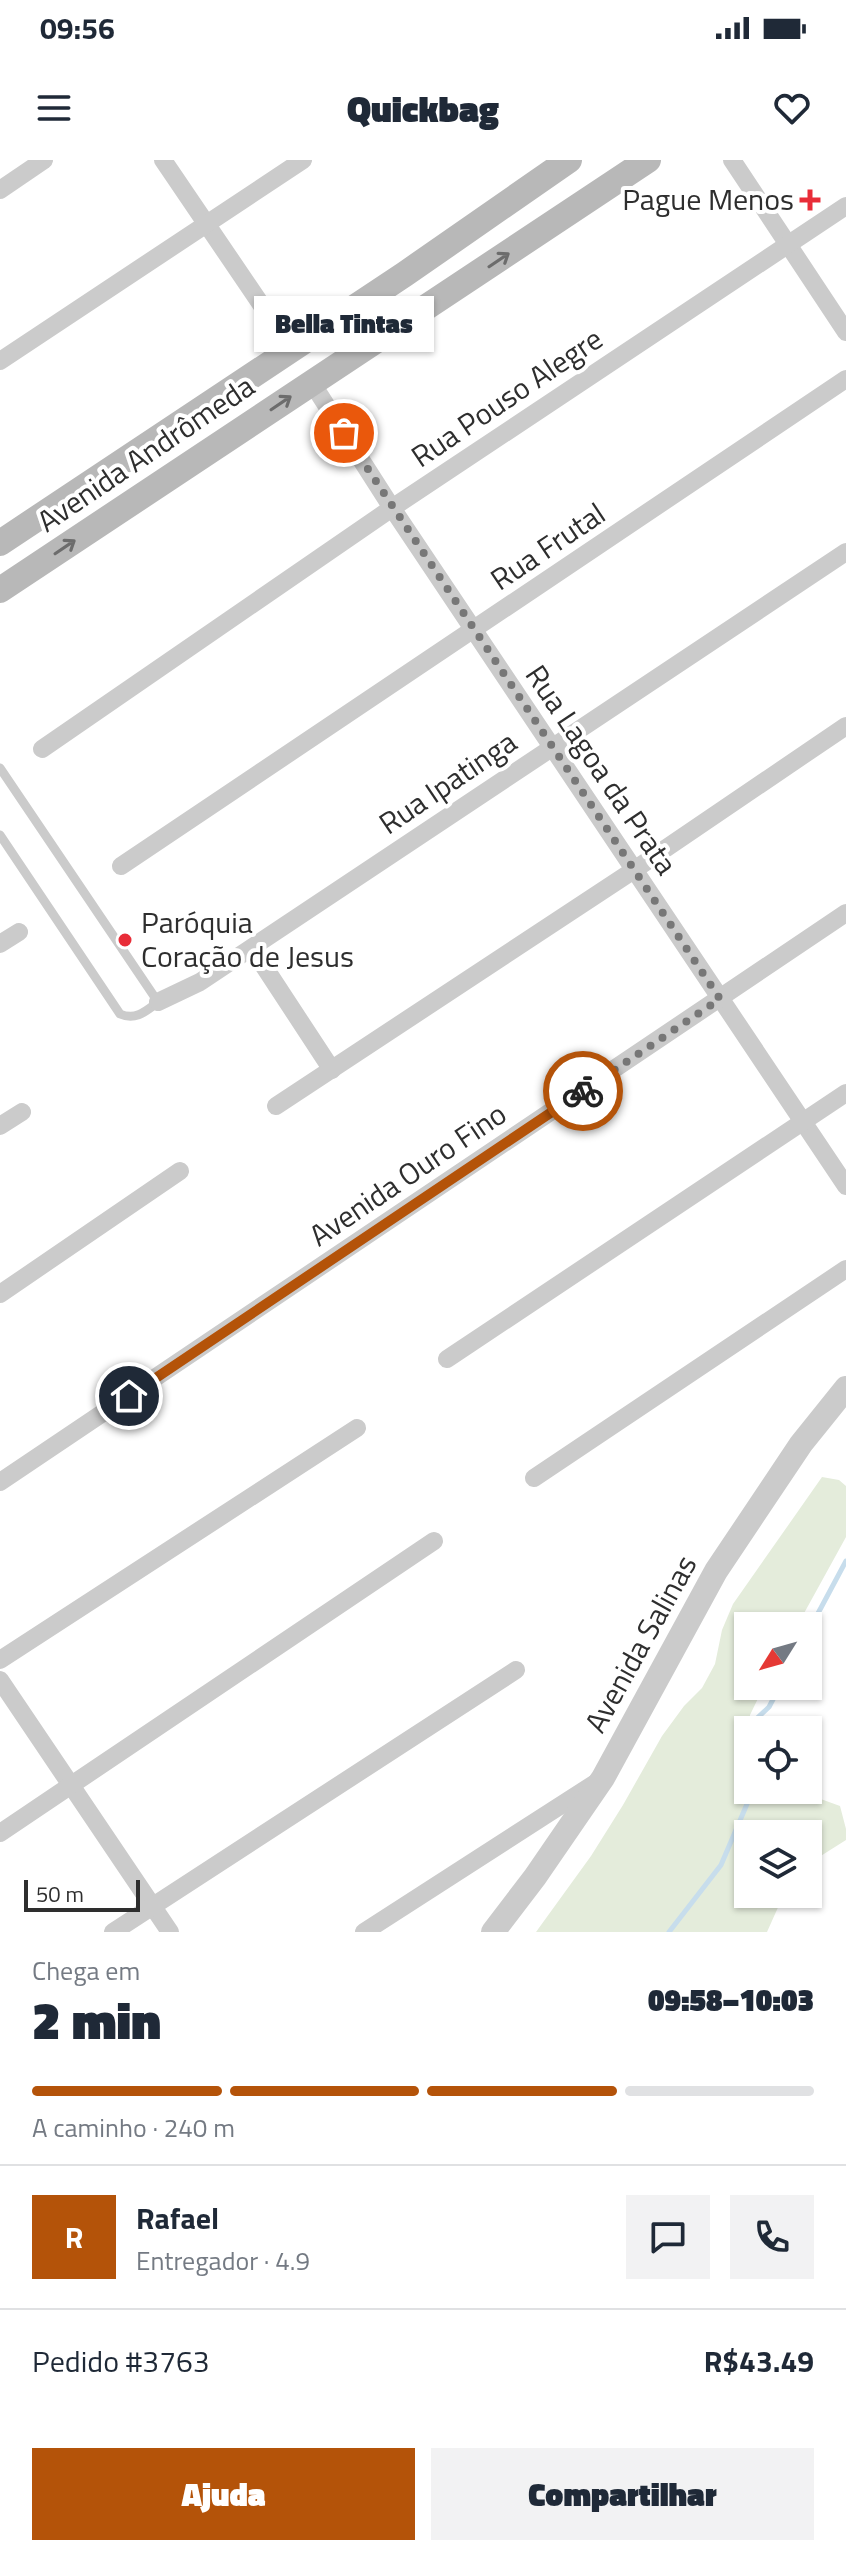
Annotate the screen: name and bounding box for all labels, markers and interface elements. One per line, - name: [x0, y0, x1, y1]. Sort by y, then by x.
- text: 09:56: [40, 5, 115, 51]
- text: Quickbag: [347, 81, 499, 136]
- icon: menu: [32, 86, 76, 130]
- icon: heart: [770, 86, 814, 130]
- place label: Pague Menos: [622, 176, 794, 222]
- marker: Pague Menos: [801, 191, 819, 209]
- one-way arrow: [487, 252, 509, 268]
- callout: Bella Tintas: [254, 297, 434, 353]
- text: Bella Tintas: [275, 304, 413, 343]
- street label: Rua Pouso Alegre: [401, 316, 611, 478]
- street label: Avenida Andrômeda: [27, 363, 263, 543]
- one-way arrow: [270, 395, 292, 412]
- pin: [310, 399, 378, 467]
- icon: bag: [322, 411, 366, 455]
- street label: Rua Frutal: [481, 491, 614, 602]
- one-way arrow: [53, 539, 75, 555]
- street label: Rua Lagoa da Prata: [514, 655, 689, 884]
- street label: Rua Ipatinga: [369, 719, 526, 845]
- place label: Paróquia Coração de Jesus: [141, 899, 354, 979]
- marker: Paróquia Coração de Jesus: [116, 931, 134, 949]
- courier: [543, 1051, 623, 1131]
- icon: bike: [561, 1069, 605, 1113]
- street label: Avenida Ouro Fino: [299, 1091, 515, 1257]
- pin: [95, 1362, 163, 1430]
- icon: home: [107, 1374, 151, 1418]
- street label: Avenida Salinas: [572, 1546, 708, 1741]
- north arrow: [734, 1612, 822, 1700]
- map controls: [734, 1612, 822, 1908]
- button: locate: [734, 1716, 822, 1804]
- button: layers: [734, 1820, 822, 1908]
- scale bar: [24, 1876, 140, 1912]
- text: 50 m: [36, 1877, 84, 1911]
- text: Chega em: [32, 1951, 140, 1990]
- text: 09:58–10:03: [648, 1977, 814, 2023]
- text: 2 min: [32, 1980, 161, 2059]
- text: A caminho · 240 m: [32, 2108, 235, 2147]
- text: Rafael: [136, 2195, 219, 2241]
- button: chat: [626, 2195, 710, 2279]
- button: phone: [730, 2195, 814, 2279]
- text: R: [65, 2214, 83, 2260]
- text: Entregador · 4.9: [136, 2241, 310, 2280]
- text: Pedido #3763: [32, 2338, 210, 2384]
- text: R$43.49: [704, 2338, 814, 2384]
- button: Ajuda: [32, 2448, 415, 2540]
- button: Compartilhar: [431, 2448, 814, 2540]

